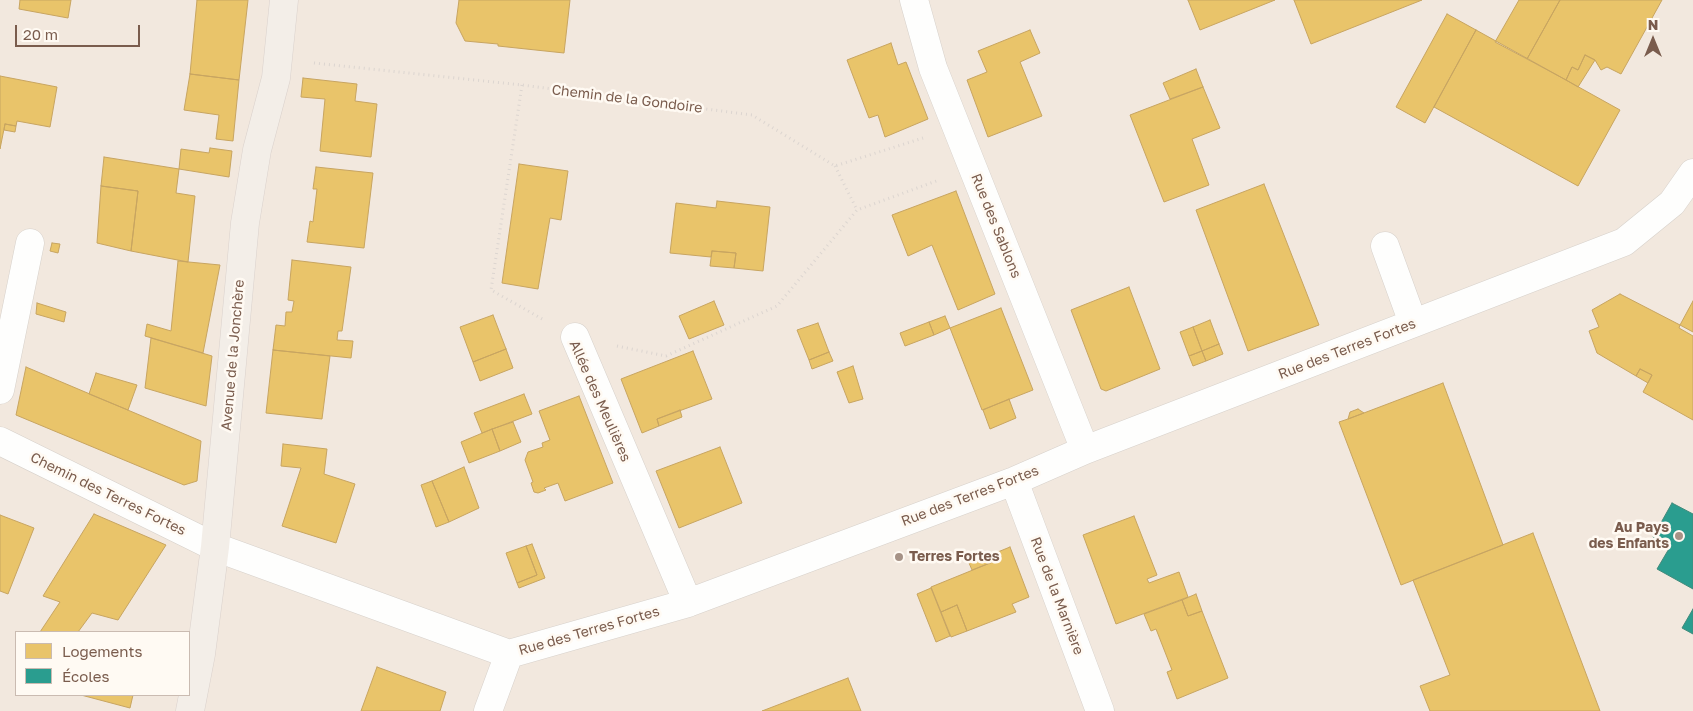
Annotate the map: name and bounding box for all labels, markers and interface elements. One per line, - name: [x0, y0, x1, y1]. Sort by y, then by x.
- scale bar: [18, 15, 142, 47]
- north arrow: [1628, 15, 1678, 65]
- text: N: [1648, 16, 1658, 33]
- text: 20 m: [23, 25, 58, 43]
- street label: Chemin de la Gondoire: [551, 81, 703, 117]
- street label: Rue des Sablons: [967, 171, 1025, 281]
- street label: Avenue de la Jonchère: [218, 279, 248, 431]
- street label: Rue des Terres Fortes: [1276, 315, 1418, 383]
- street label: Allée des Meulières: [566, 338, 634, 464]
- street label: Chemin des Terres Fortes: [27, 449, 189, 539]
- street label: Rue des Terres Fortes: [899, 462, 1041, 530]
- place label: Au Pays des Enfants: [1589, 520, 1669, 552]
- marker: Au Pays des Enfants: [1673, 530, 1685, 542]
- street label: Rue de la Marnière: [1027, 535, 1087, 657]
- place label: Terres Fortes: [909, 549, 1000, 565]
- marker: Terres Fortes: [893, 551, 905, 563]
- street label: Rue des Terres Fortes: [517, 603, 661, 659]
- legend: [15, 631, 190, 696]
- text: Logements: [62, 642, 142, 660]
- text: Écoles: [62, 667, 109, 685]

